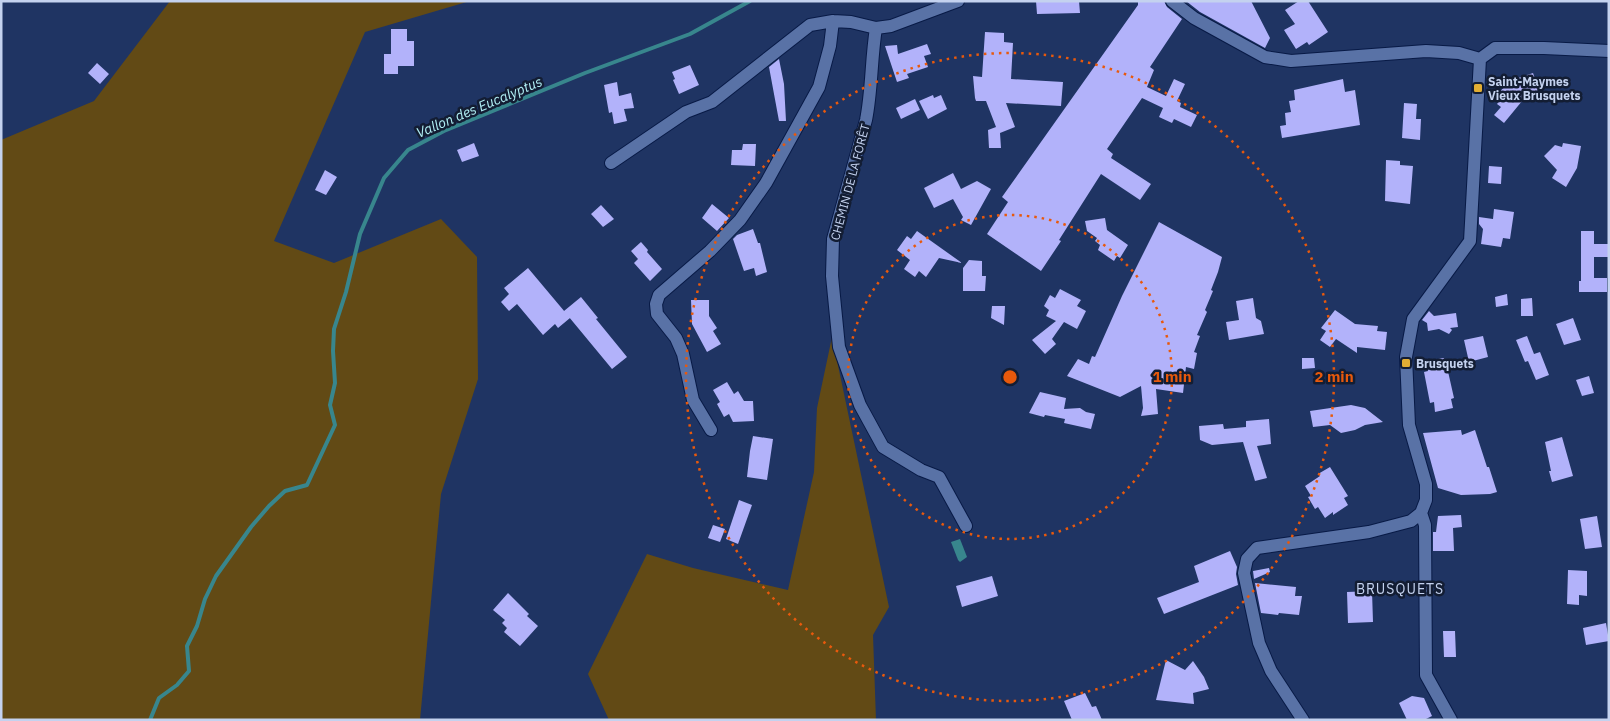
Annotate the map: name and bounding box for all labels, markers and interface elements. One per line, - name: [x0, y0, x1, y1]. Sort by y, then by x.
- water label: Vallon des Eucalyptus: [413, 72, 545, 142]
- place label: Saint-Maymes Vieux Brusquets: [1488, 74, 1581, 103]
- marker: Saint-Maymes Vieux Brusquets: [1472, 82, 1484, 94]
- street label: CHEMIN DE LA FORÊT: [827, 122, 873, 242]
- place label: Brusquets: [1416, 356, 1474, 371]
- marker: Brusquets: [1400, 357, 1412, 369]
- text: 1 min: [1152, 367, 1192, 386]
- text: 2 min: [1314, 367, 1354, 386]
- centre of rings: [1001, 368, 1019, 386]
- district label: BRUSQUETS: [1356, 580, 1444, 598]

